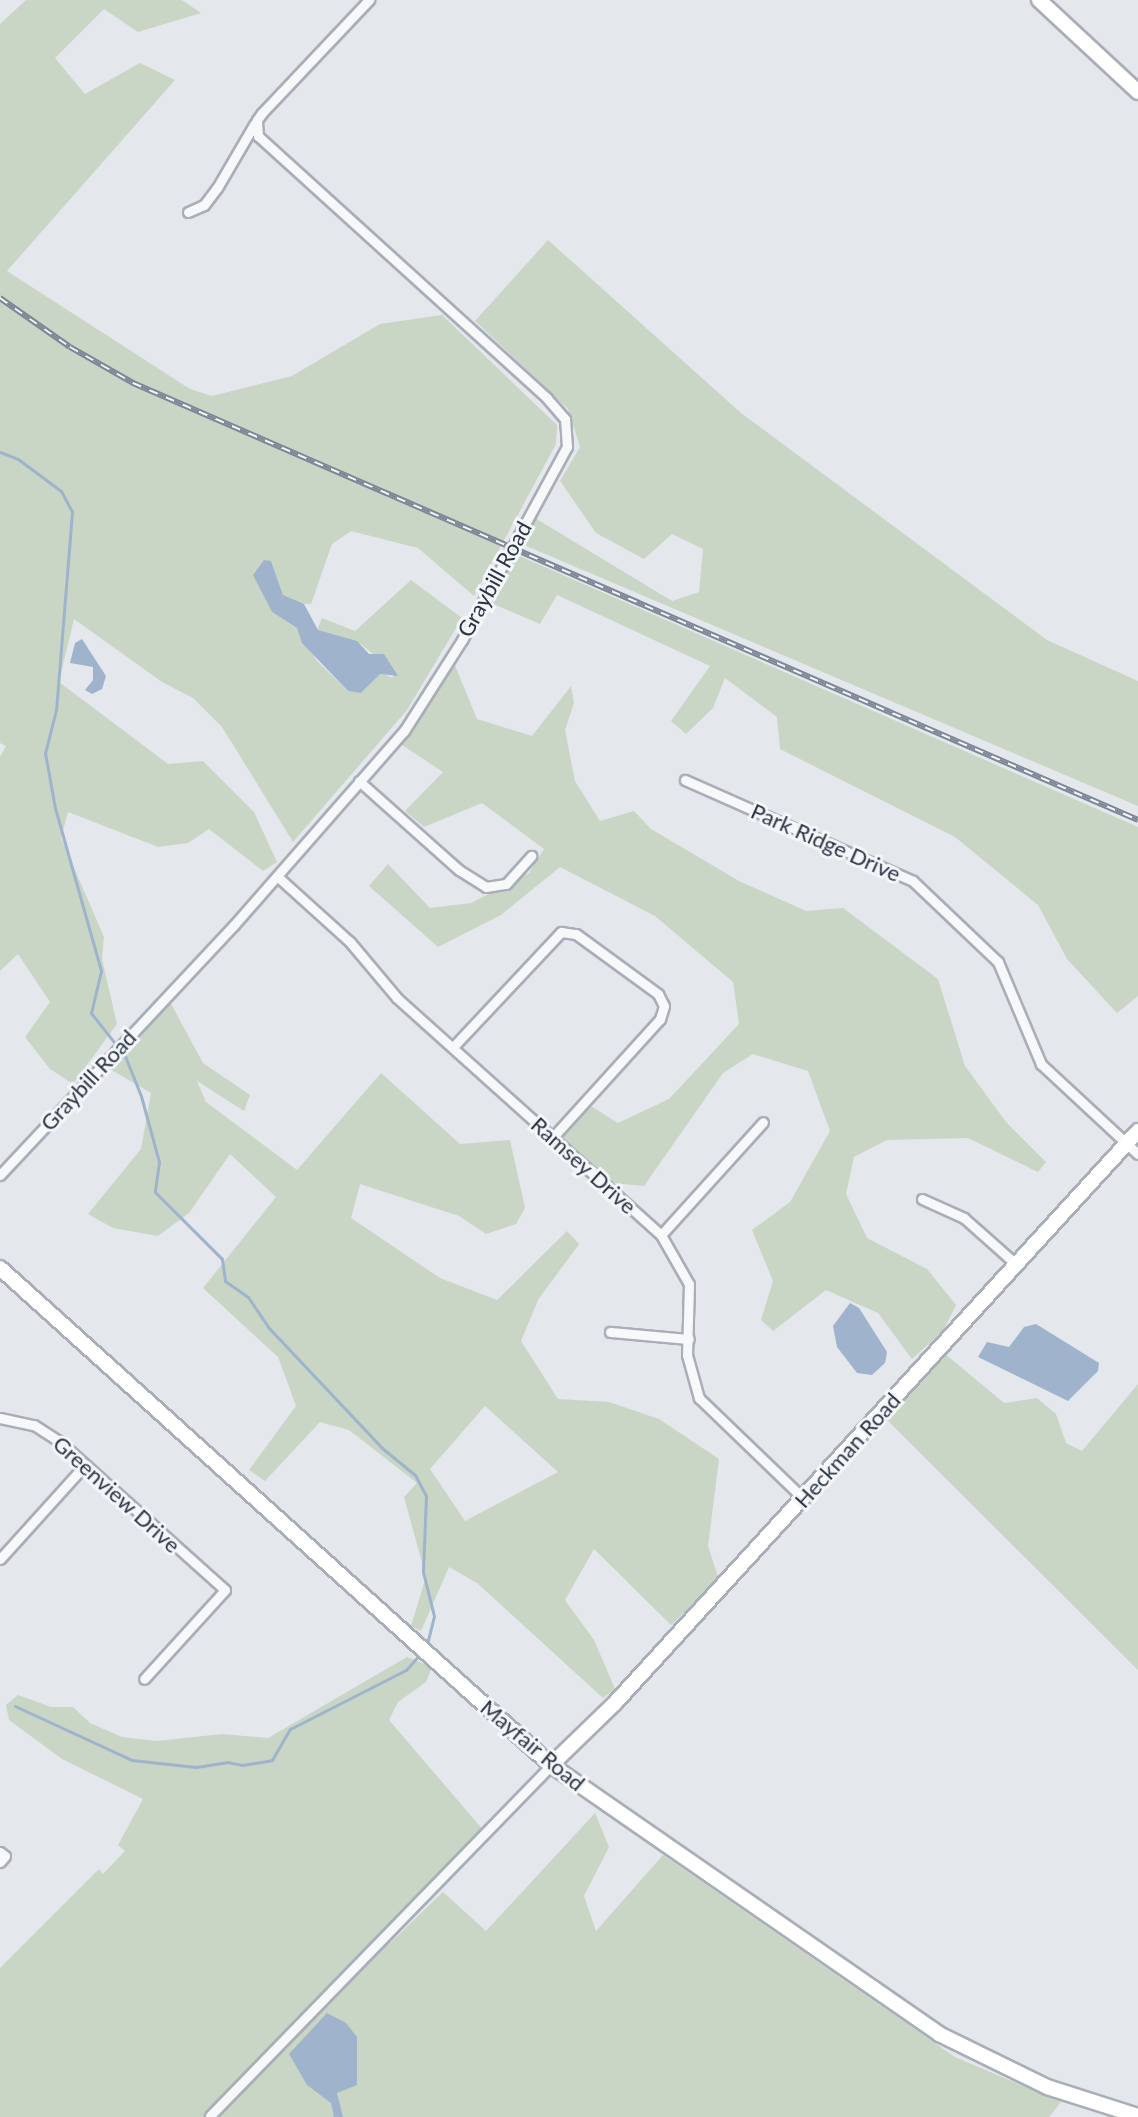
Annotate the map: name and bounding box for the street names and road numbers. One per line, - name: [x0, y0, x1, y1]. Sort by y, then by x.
- street label: Graybill Road: [451, 517, 537, 641]
- street label: Park Ridge Drive: [747, 797, 905, 887]
- street label: Graybill Road: [35, 1024, 141, 1136]
- street label: Ramsey Drive: [526, 1111, 642, 1219]
- street label: Heckman Road: [789, 1387, 905, 1513]
- street label: Greenview Drive: [48, 1430, 186, 1558]
- street label: Mayfair Road: [475, 1694, 591, 1796]

